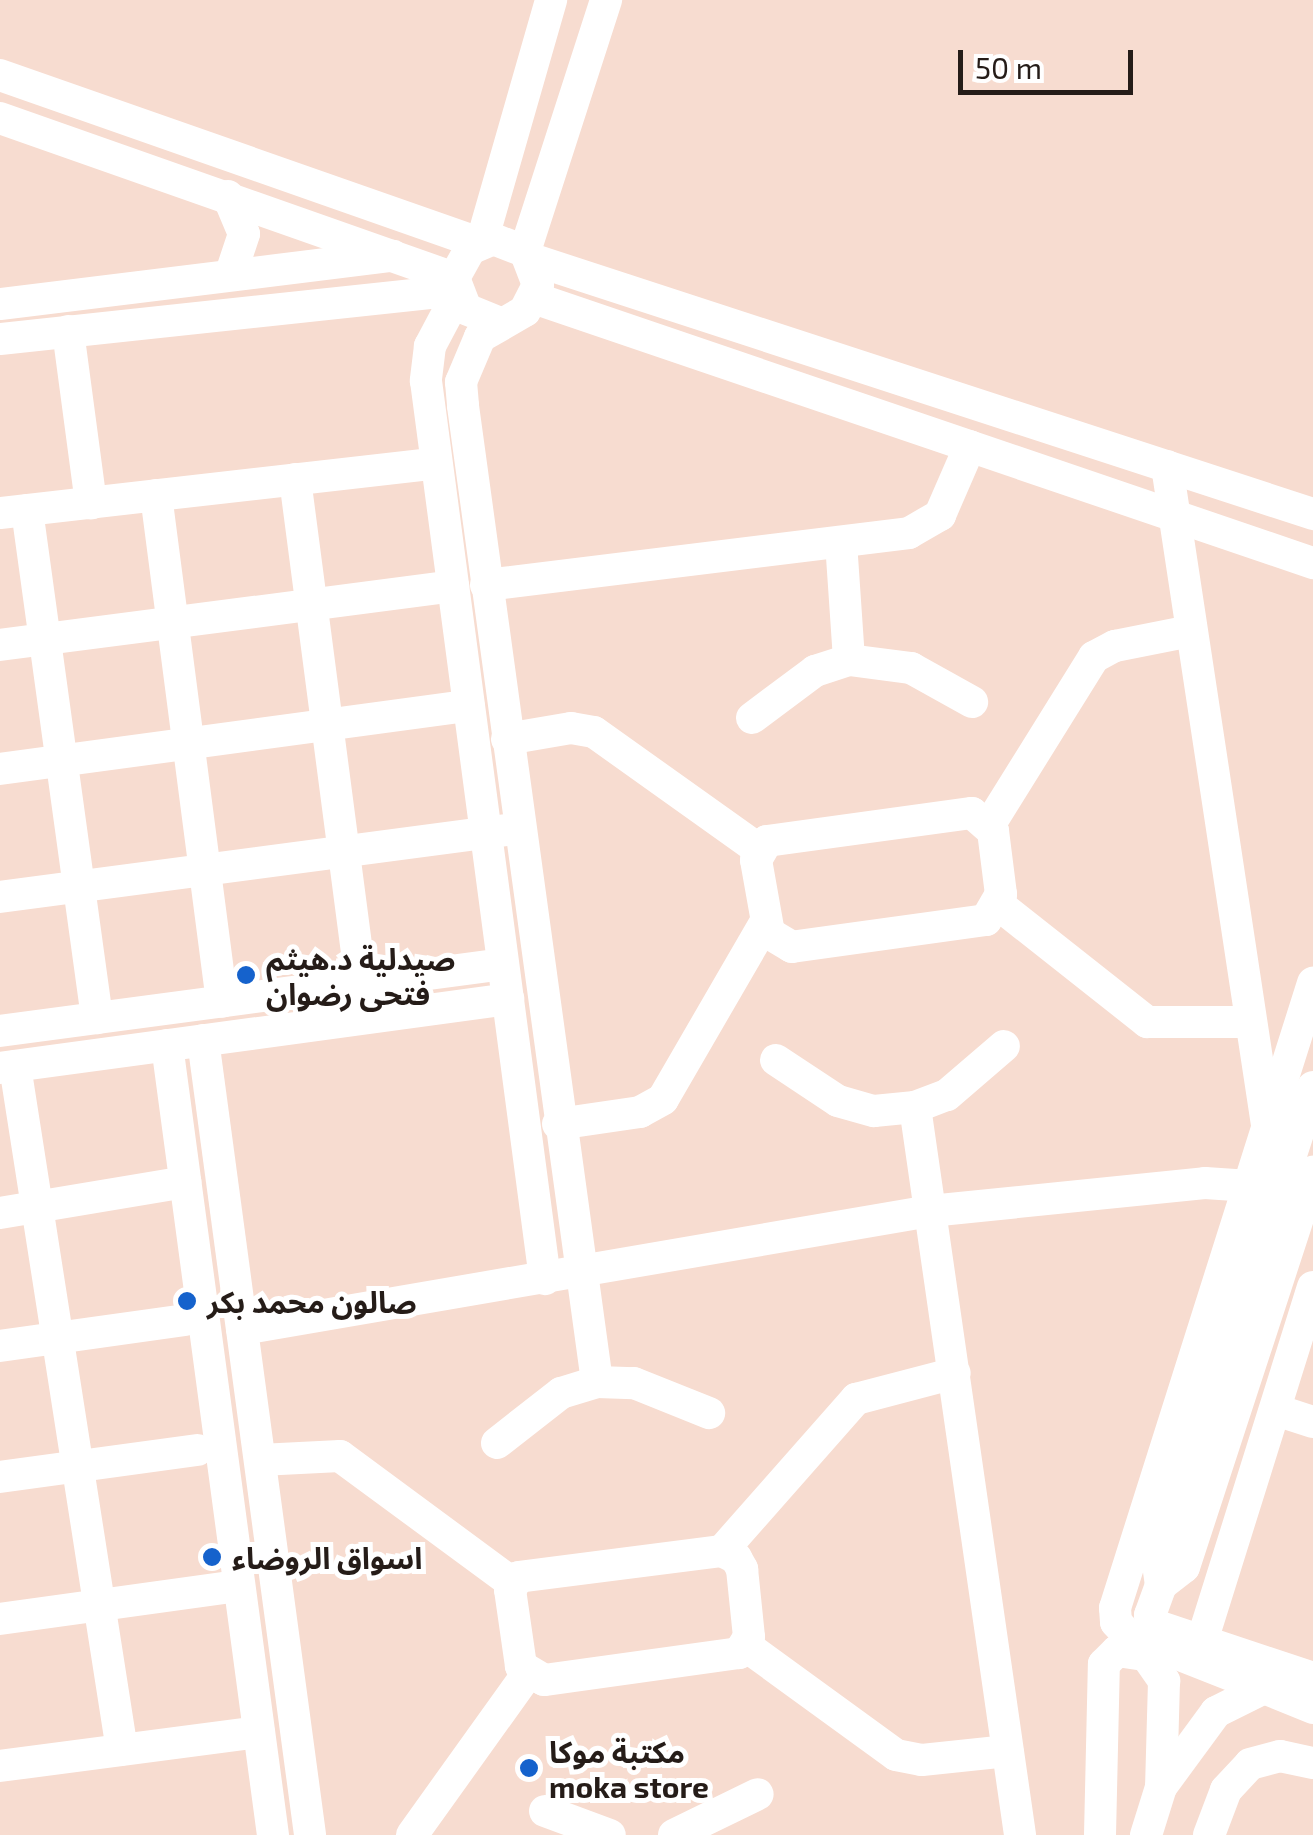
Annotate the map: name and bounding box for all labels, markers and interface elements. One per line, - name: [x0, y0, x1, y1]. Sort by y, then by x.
- scale bar: [963, 30, 1138, 92]
- text: 50 m: [975, 49, 1042, 85]
- place label: صيدلية د.هيثم فتحى رضوان: [266, 940, 455, 1010]
- marker: صيدلية د.هيثم فتحى رضوان: [235, 964, 257, 986]
- place label: صالون محمد بكر: [207, 1283, 417, 1319]
- marker: صالون محمد بكر: [176, 1290, 198, 1312]
- place label: اسواق الروضاء: [232, 1539, 422, 1575]
- marker: اسواق الروضاء: [201, 1546, 223, 1568]
- place label: مكتبة موكا moka store: [549, 1733, 709, 1804]
- marker: مكتبة موكا moka store: [518, 1757, 540, 1779]

